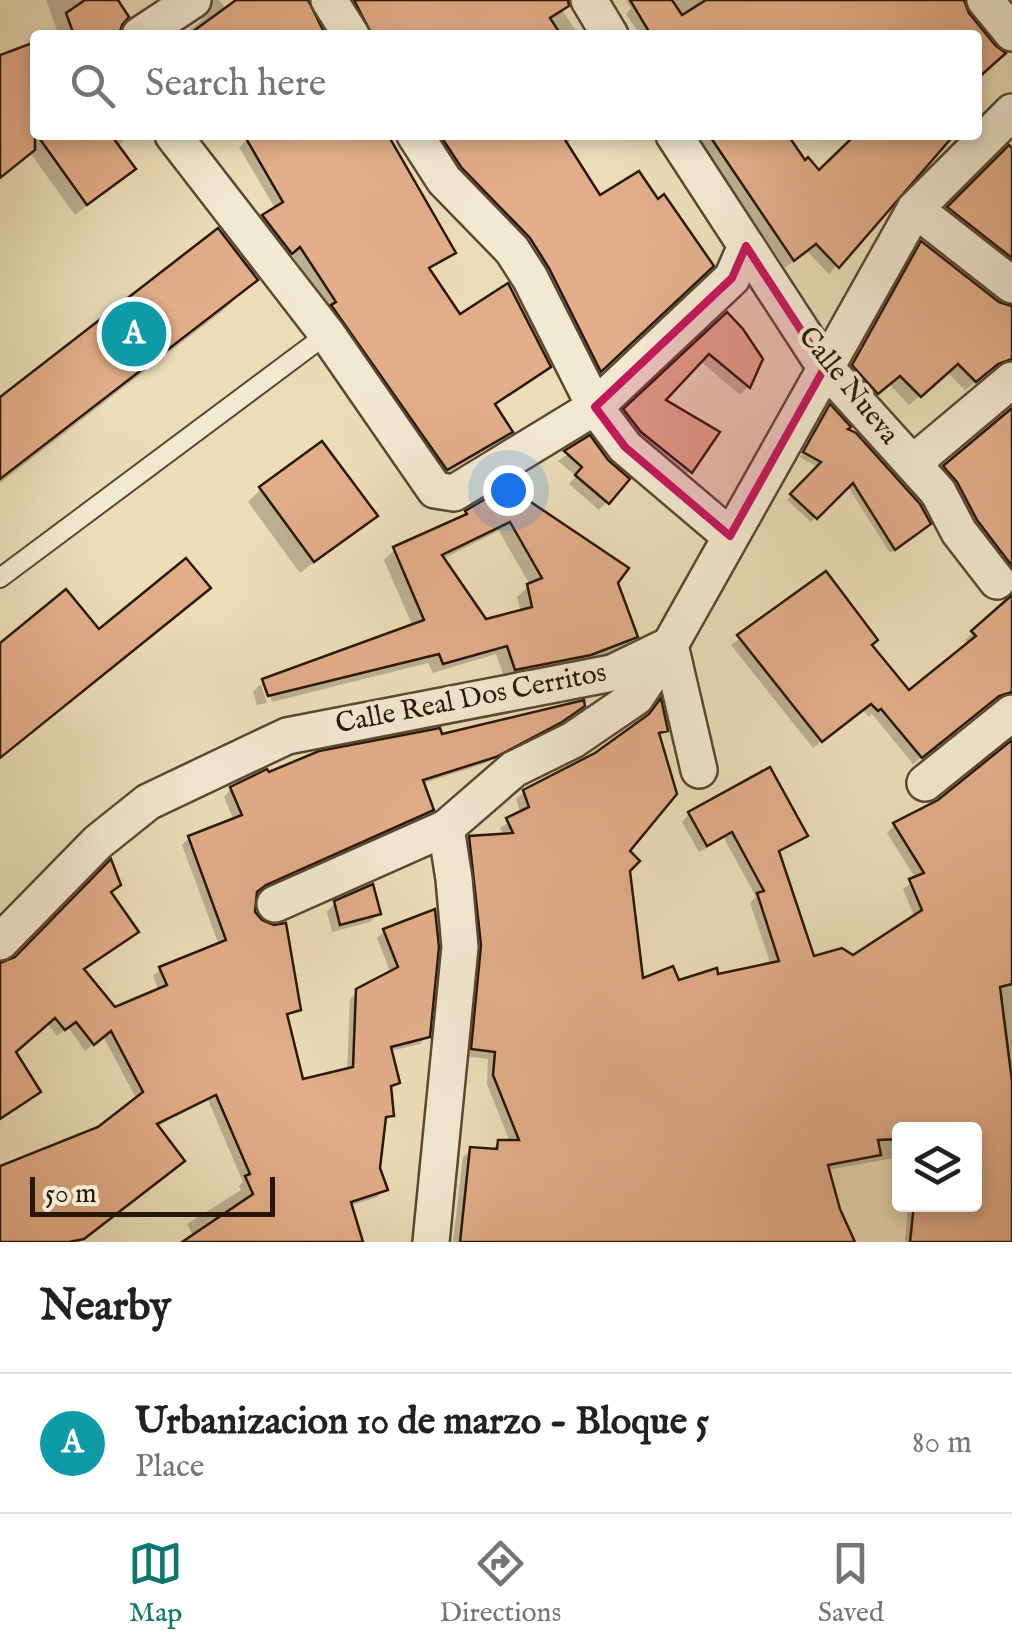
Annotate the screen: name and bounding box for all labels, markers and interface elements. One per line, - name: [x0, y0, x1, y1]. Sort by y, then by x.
- search box: [30, 30, 982, 140]
- icon: search: [65, 58, 120, 113]
- text: Search here: [145, 61, 326, 109]
- pin: A: [102, 296, 166, 372]
- street label: Calle Nueva: [790, 320, 907, 453]
- your location: [483, 465, 534, 516]
- street label: Calle Real Dos Cerritos: [333, 656, 609, 742]
- map controls: [892, 1122, 982, 1212]
- button: layers: [892, 1122, 982, 1212]
- scale bar: [30, 1172, 275, 1216]
- text: 50 m: [45, 1177, 97, 1212]
- text: Nearby: [40, 1281, 171, 1334]
- text: Urbanizacion 10 de marzo - Bloque 5: [135, 1399, 709, 1447]
- text: A: [62, 1423, 83, 1464]
- text: 80 m: [912, 1423, 972, 1464]
- text: Place: [135, 1447, 205, 1488]
- tab: Map: [128, 1536, 183, 1631]
- tab: Directions: [439, 1536, 561, 1631]
- tab: Saved: [818, 1536, 884, 1631]

